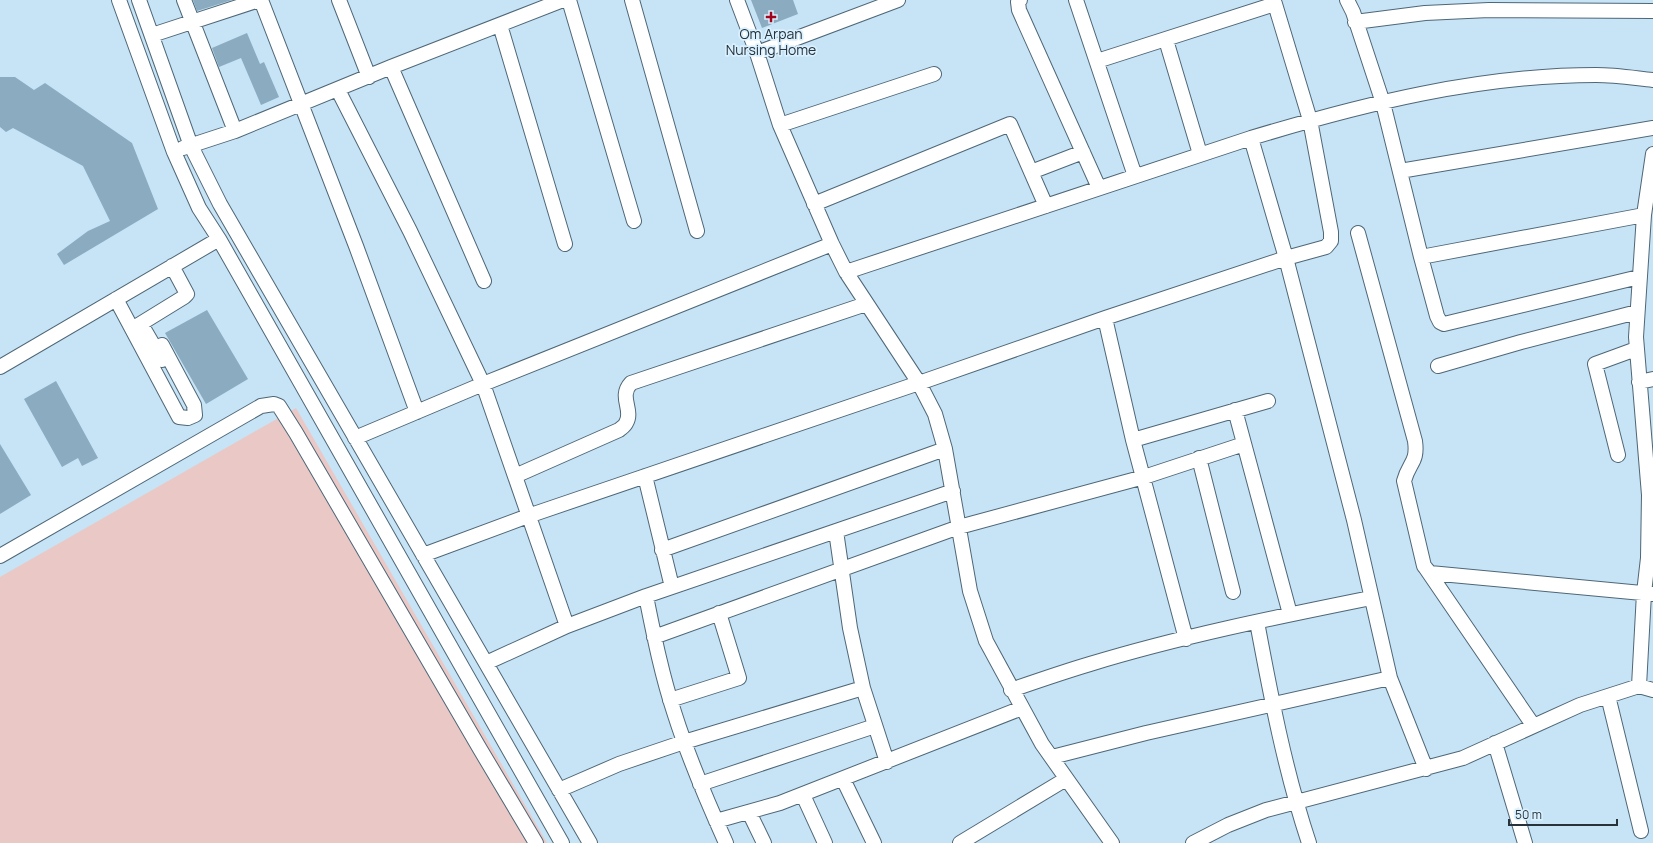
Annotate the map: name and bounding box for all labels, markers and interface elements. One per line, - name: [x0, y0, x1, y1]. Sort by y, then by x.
- marker: Om Arpan Nursing Home: [765, 11, 777, 23]
- place label: Om Arpan Nursing Home: [726, 24, 816, 59]
- scale bar: [1509, 801, 1617, 827]
- text: 50 m: [1515, 806, 1542, 823]

